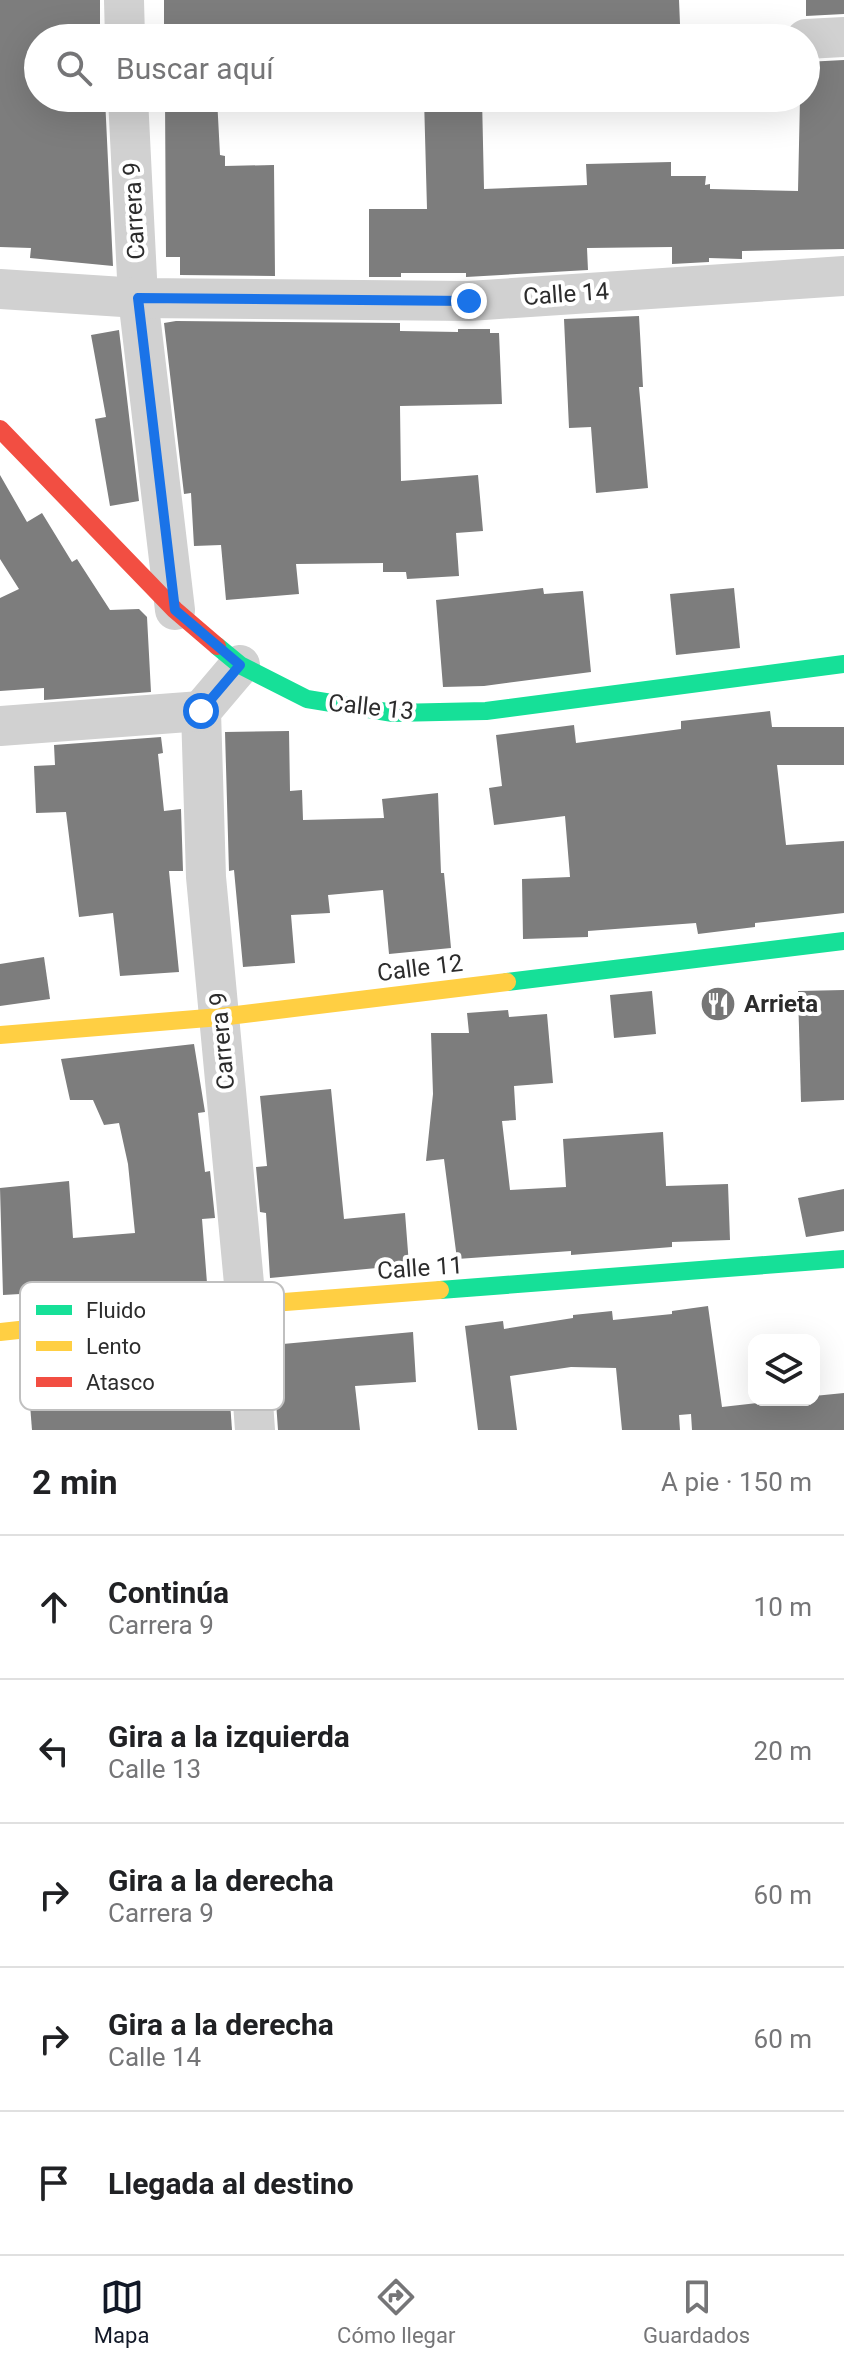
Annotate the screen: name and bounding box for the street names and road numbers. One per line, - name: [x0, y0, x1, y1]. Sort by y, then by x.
- street label: Carrera 9: [117, 162, 151, 260]
- street label: Calle 14: [522, 277, 610, 311]
- street label: Calle 13: [327, 689, 415, 725]
- street label: Calle 12: [376, 949, 464, 987]
- street label: Carrera 9: [204, 991, 240, 1091]
- street label: Calle 11: [376, 1251, 464, 1285]

